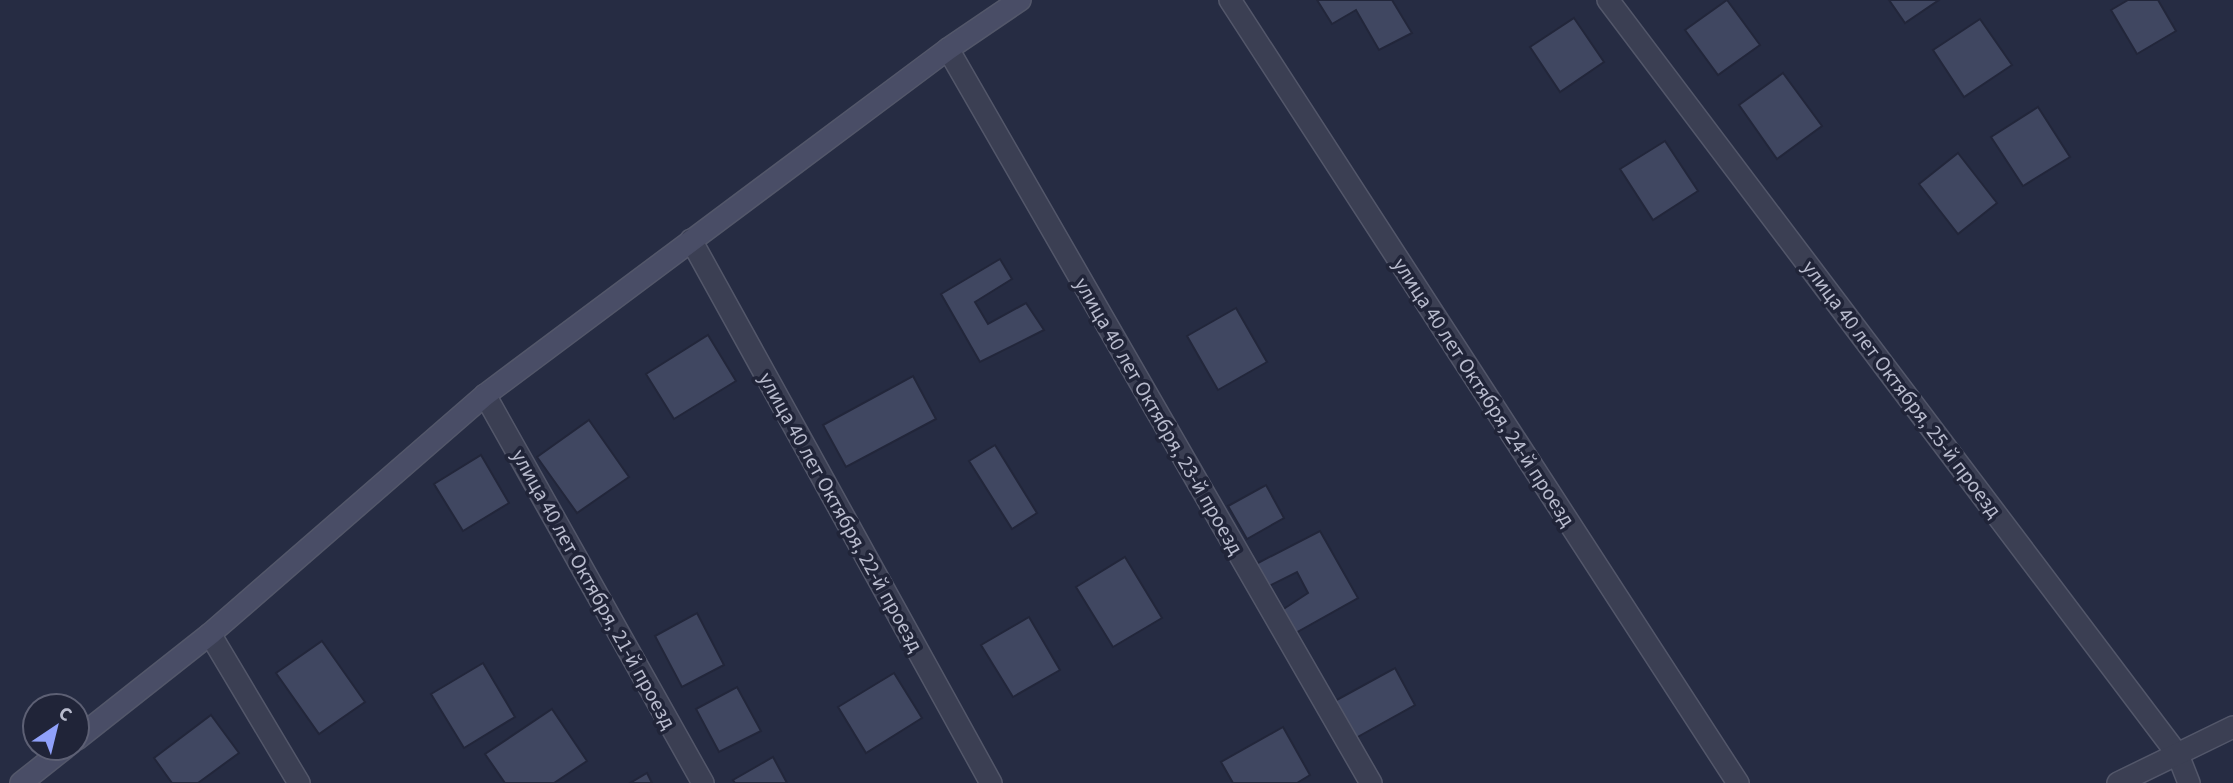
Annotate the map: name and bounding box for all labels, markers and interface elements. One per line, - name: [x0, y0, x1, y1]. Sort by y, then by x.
- street label: улица 40 лет Октября, 24-й проезд: [1385, 251, 1583, 533]
- street label: улица 40 лет Октября, 25-й проезд: [1795, 254, 2009, 524]
- street label: улица 40 лет Октября, 23-й проезд: [1067, 272, 1251, 560]
- street label: улица 40 лет Октября, 22-й проезд: [751, 367, 931, 657]
- street label: улица 40 лет Октября, 21-й проезд: [504, 444, 684, 734]
- north arrow: [21, 692, 91, 762]
- text: С: [53, 700, 77, 729]

